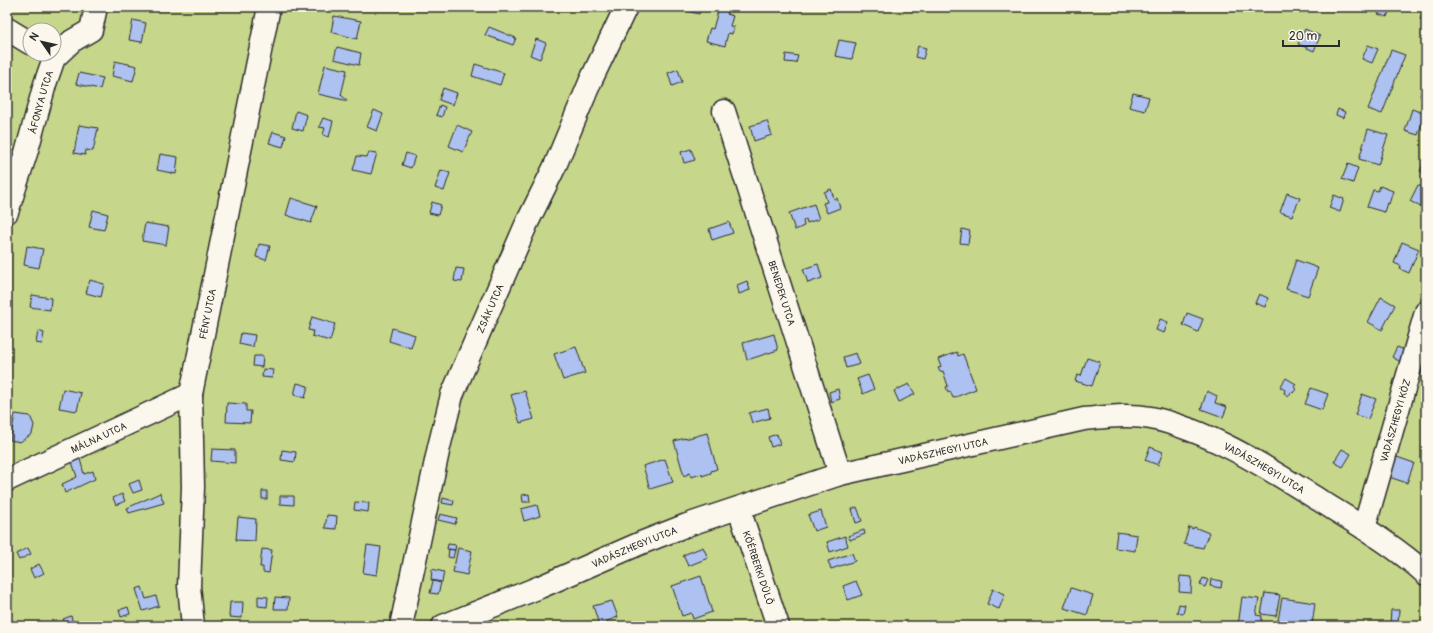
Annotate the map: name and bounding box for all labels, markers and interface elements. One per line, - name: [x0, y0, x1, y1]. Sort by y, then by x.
- north arrow: [22, 22, 62, 62]
- scale bar: [1283, 22, 1339, 48]
- text: 20 m: [1289, 29, 1318, 44]
- text: N: [27, 30, 42, 43]
- street label: ÁFONYA UTCA: [26, 69, 56, 135]
- street label: BENEDEK UTCA: [765, 259, 797, 328]
- street label: ZSÁK UTCA: [475, 282, 507, 335]
- street label: FÉNY UTCA: [197, 287, 219, 340]
- street label: VADÁSZHEGYI KÖZ: [1378, 377, 1414, 464]
- street label: MÁLNA UTCA: [69, 420, 129, 456]
- street label: VADÁSZHEGYI UTCA: [897, 436, 990, 468]
- street label: VADÁSZHEGYI UTCA: [1221, 441, 1307, 497]
- street label: VADÁSZHEGYI UTCA: [590, 524, 679, 571]
- street label: KŐÉRBERKI DŰLŐ: [740, 530, 777, 607]

